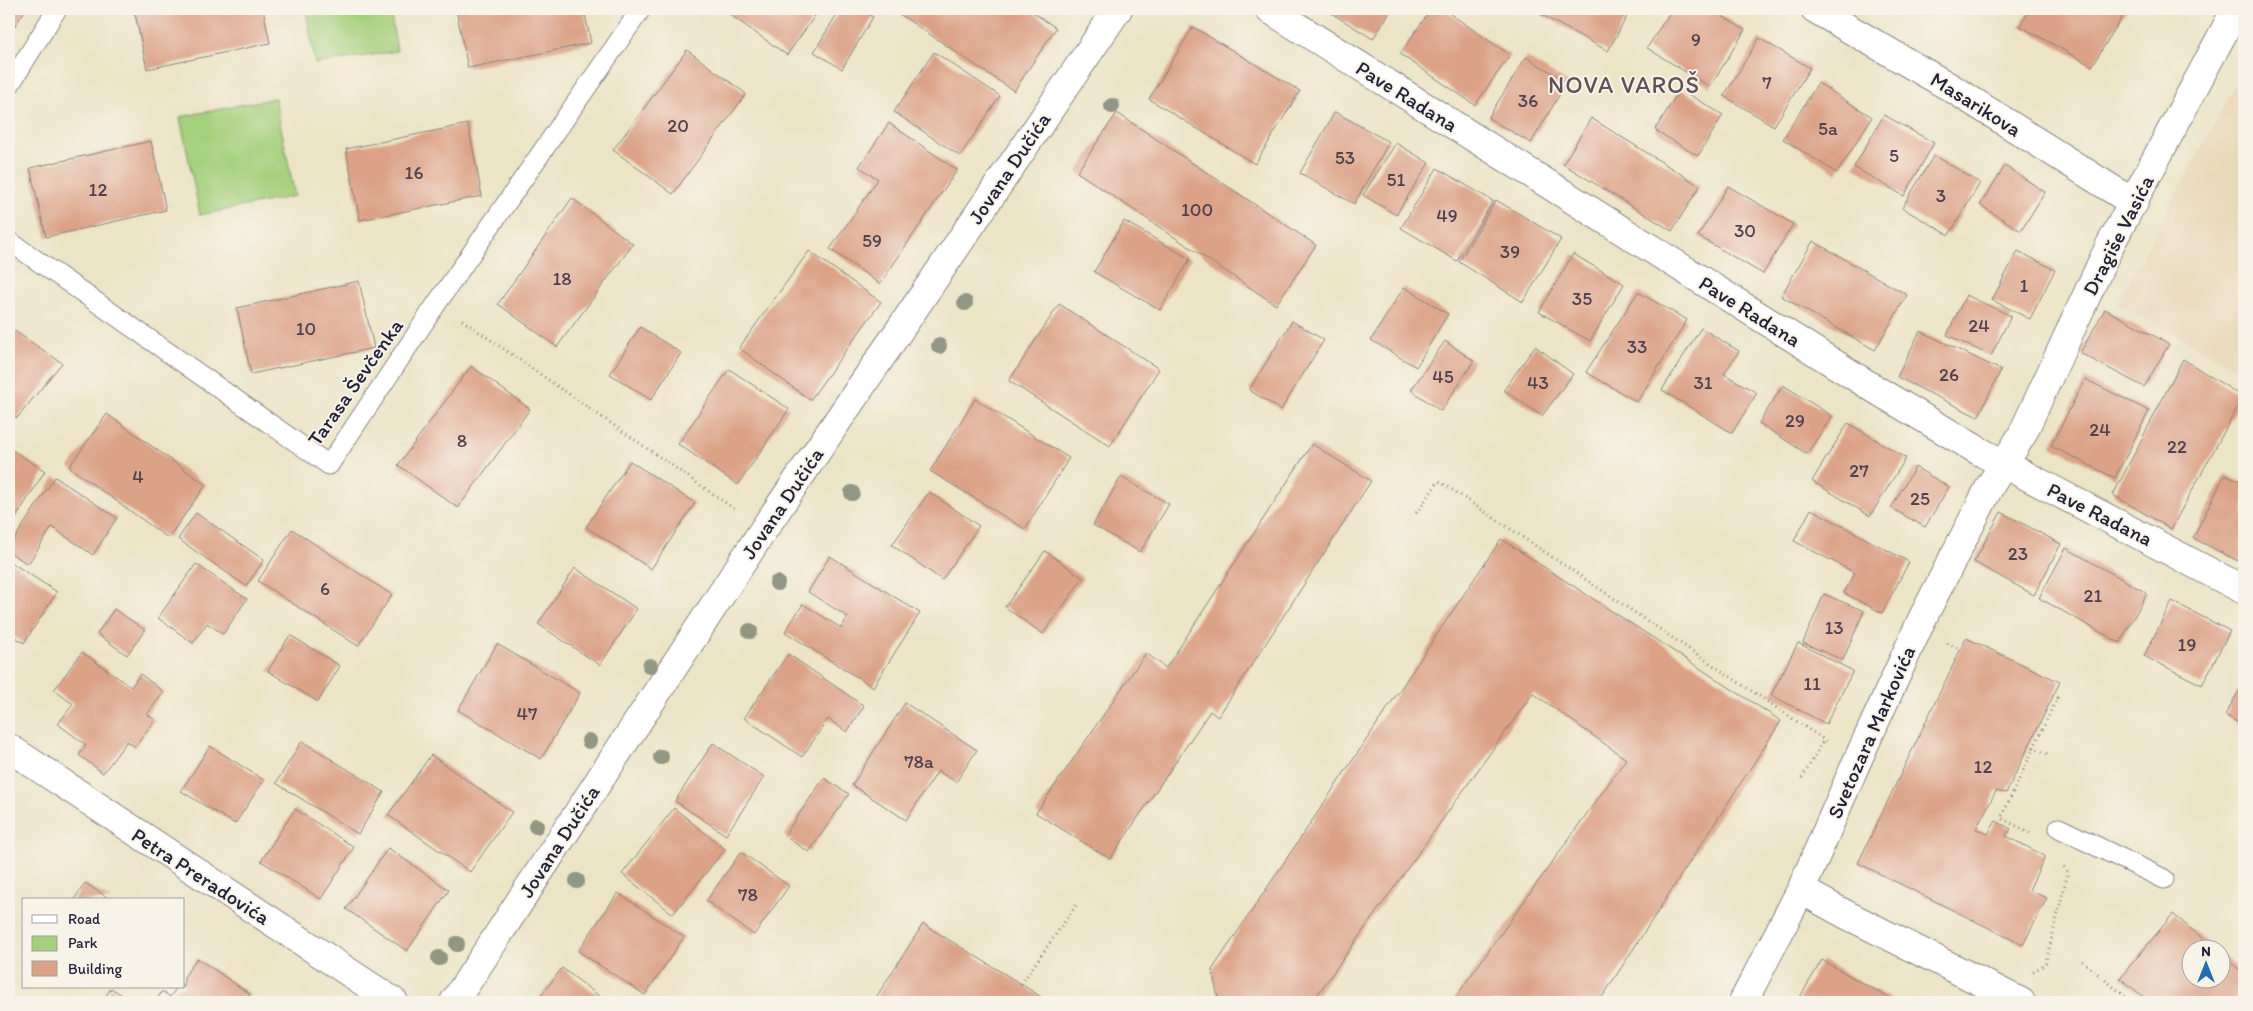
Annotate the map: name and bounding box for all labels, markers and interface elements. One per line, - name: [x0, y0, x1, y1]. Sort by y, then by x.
- house number: 9: [1691, 28, 1701, 51]
- street label: Pave Radana: [1352, 55, 1462, 137]
- street label: Masarikova: [1926, 66, 2026, 142]
- district label: NOVA VAROŠ: [1548, 70, 1700, 99]
- house number: 7: [1762, 71, 1772, 94]
- house number: 36: [1518, 89, 1538, 112]
- street label: Jovana Dučića: [963, 107, 1055, 228]
- house number: 20: [667, 114, 689, 137]
- house number: 5a: [1818, 117, 1838, 140]
- house number: 5: [1889, 144, 1899, 167]
- house number: 53: [1335, 146, 1355, 169]
- house number: 16: [405, 161, 423, 184]
- house number: 51: [1387, 168, 1406, 191]
- street label: Dragiše Vasića: [2077, 171, 2159, 299]
- house number: 12: [89, 178, 107, 201]
- house number: 3: [1936, 184, 1946, 207]
- house number: 100: [1181, 198, 1213, 221]
- house number: 49: [1436, 204, 1458, 227]
- house number: 30: [1734, 219, 1756, 242]
- house number: 59: [862, 229, 882, 252]
- house number: 39: [1500, 240, 1520, 263]
- house number: 18: [552, 267, 572, 290]
- street label: Pave Radana: [1695, 270, 1805, 352]
- house number: 1: [2020, 274, 2029, 297]
- house number: 35: [1572, 287, 1592, 310]
- street label: Tarasa Ševčenka: [302, 314, 408, 450]
- house number: 24: [1968, 314, 1990, 337]
- house number: 10: [296, 317, 316, 340]
- house number: 33: [1627, 335, 1647, 358]
- house number: 26: [1939, 363, 1959, 386]
- house number: 45: [1432, 365, 1454, 388]
- house number: 43: [1527, 371, 1549, 394]
- house number: 31: [1693, 371, 1713, 394]
- house number: 29: [1785, 409, 1805, 432]
- house number: 24: [2089, 418, 2111, 441]
- house number: 8: [457, 429, 467, 452]
- house number: 22: [2167, 435, 2187, 458]
- street label: Jovana Dučića: [736, 442, 828, 563]
- house number: 27: [1849, 459, 1869, 482]
- house number: 4: [132, 465, 144, 488]
- street label: Pave Radana: [2043, 477, 2157, 551]
- house number: 25: [1910, 487, 1930, 510]
- house number: 23: [2008, 542, 2028, 565]
- house number: 6: [320, 577, 330, 600]
- house number: 21: [2084, 584, 2103, 607]
- house number: 13: [1824, 616, 1844, 639]
- house number: 19: [2178, 633, 2196, 656]
- street label: Svetozara Markovića: [1822, 642, 1920, 822]
- house number: 11: [1803, 672, 1821, 695]
- house number: 47: [517, 702, 537, 725]
- house number: 78a: [904, 750, 934, 773]
- house number: 12: [1974, 755, 1992, 778]
- street label: Jovana Dučića: [513, 780, 605, 902]
- street label: Petra Preradovića: [127, 822, 275, 930]
- house number: 78: [738, 883, 758, 906]
- legend: [22, 898, 185, 988]
- text: Road: [68, 910, 101, 928]
- text: Park: [68, 934, 98, 952]
- north arrow: [2180, 938, 2230, 988]
- text: N: [2201, 943, 2211, 960]
- text: Building: [68, 960, 122, 978]

